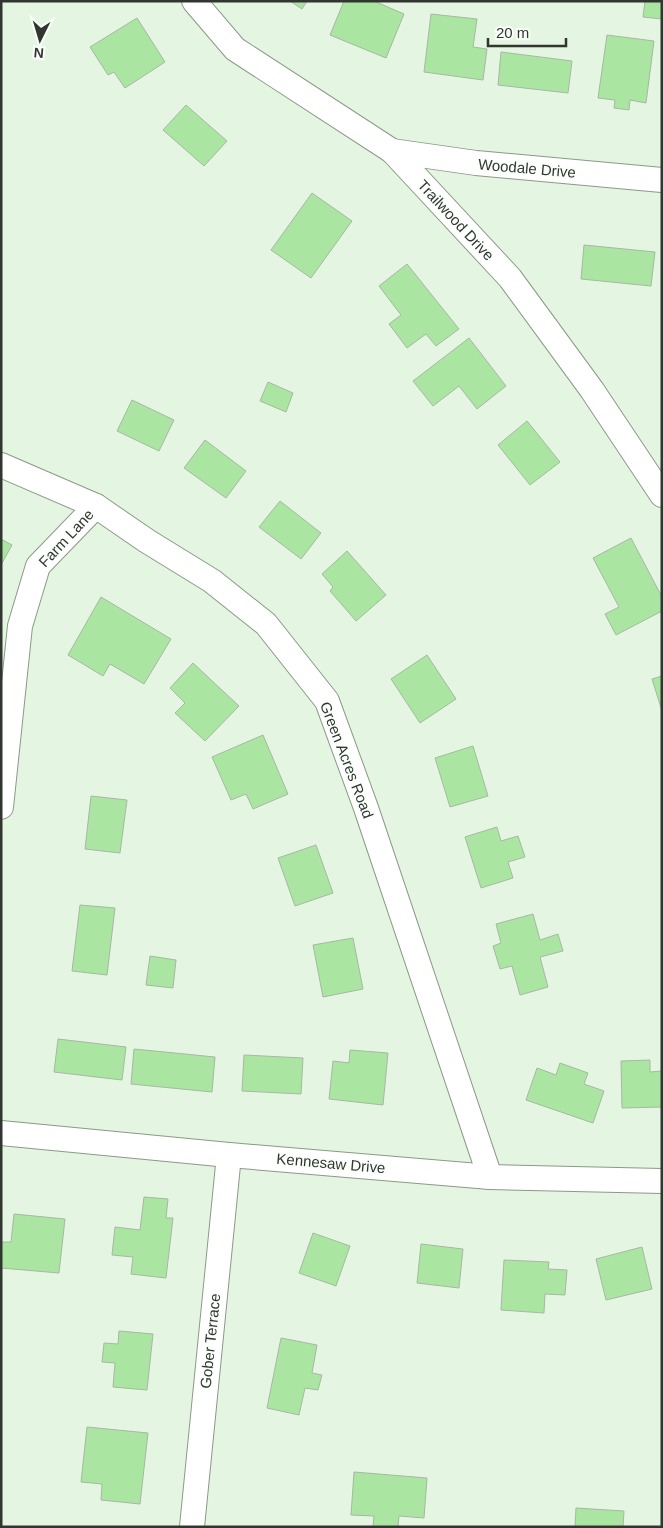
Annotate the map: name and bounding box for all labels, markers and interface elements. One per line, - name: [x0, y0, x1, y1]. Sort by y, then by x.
- north arrow: [15, 15, 65, 65]
- scale bar: [488, 15, 566, 47]
- text: 20 m: [496, 24, 529, 41]
- text: N: [33, 45, 45, 61]
- street label: Woodale Drive: [477, 155, 577, 181]
- street label: Trailwood Drive: [414, 176, 498, 264]
- street label: Farm Lane: [35, 506, 97, 570]
- street label: Green Acres Road: [317, 699, 377, 821]
- street label: Kennesaw Drive: [276, 1150, 386, 1176]
- street label: Gober Terrace: [197, 1293, 223, 1389]

